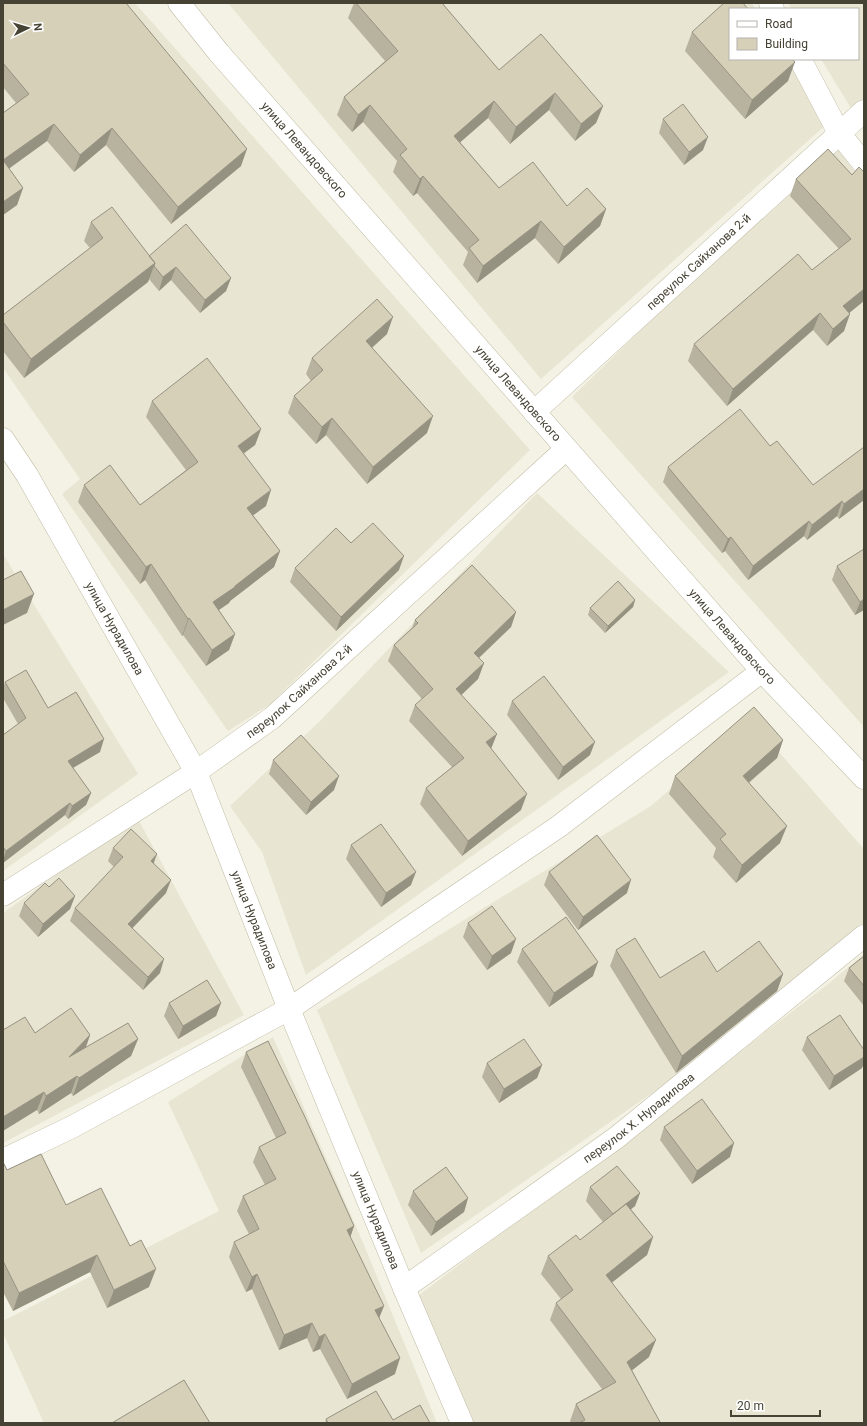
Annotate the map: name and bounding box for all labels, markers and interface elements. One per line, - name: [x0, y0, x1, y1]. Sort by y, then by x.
- north arrow: [8, 8, 48, 48]
- legend: [729, 8, 859, 60]
- text: Road: [765, 17, 793, 31]
- text: N: [31, 23, 44, 32]
- text: Building: [765, 37, 808, 51]
- street label: улица Левандовского: [258, 99, 350, 201]
- street label: переулок Сайханова 2-й: [644, 211, 754, 313]
- street label: улица Левандовского: [472, 342, 564, 444]
- street label: улица Нурадилова: [82, 580, 146, 678]
- street label: улица Левандовского: [686, 586, 778, 688]
- street label: переулок Сайханова 2-й: [243, 641, 355, 741]
- street label: улица Нурадилова: [228, 869, 280, 971]
- street label: переулок Х. Нурадилова: [581, 1070, 697, 1166]
- street label: улица Нурадилова: [350, 1169, 403, 1271]
- scale bar: [731, 1392, 820, 1418]
- text: 20 m: [737, 1399, 764, 1413]

